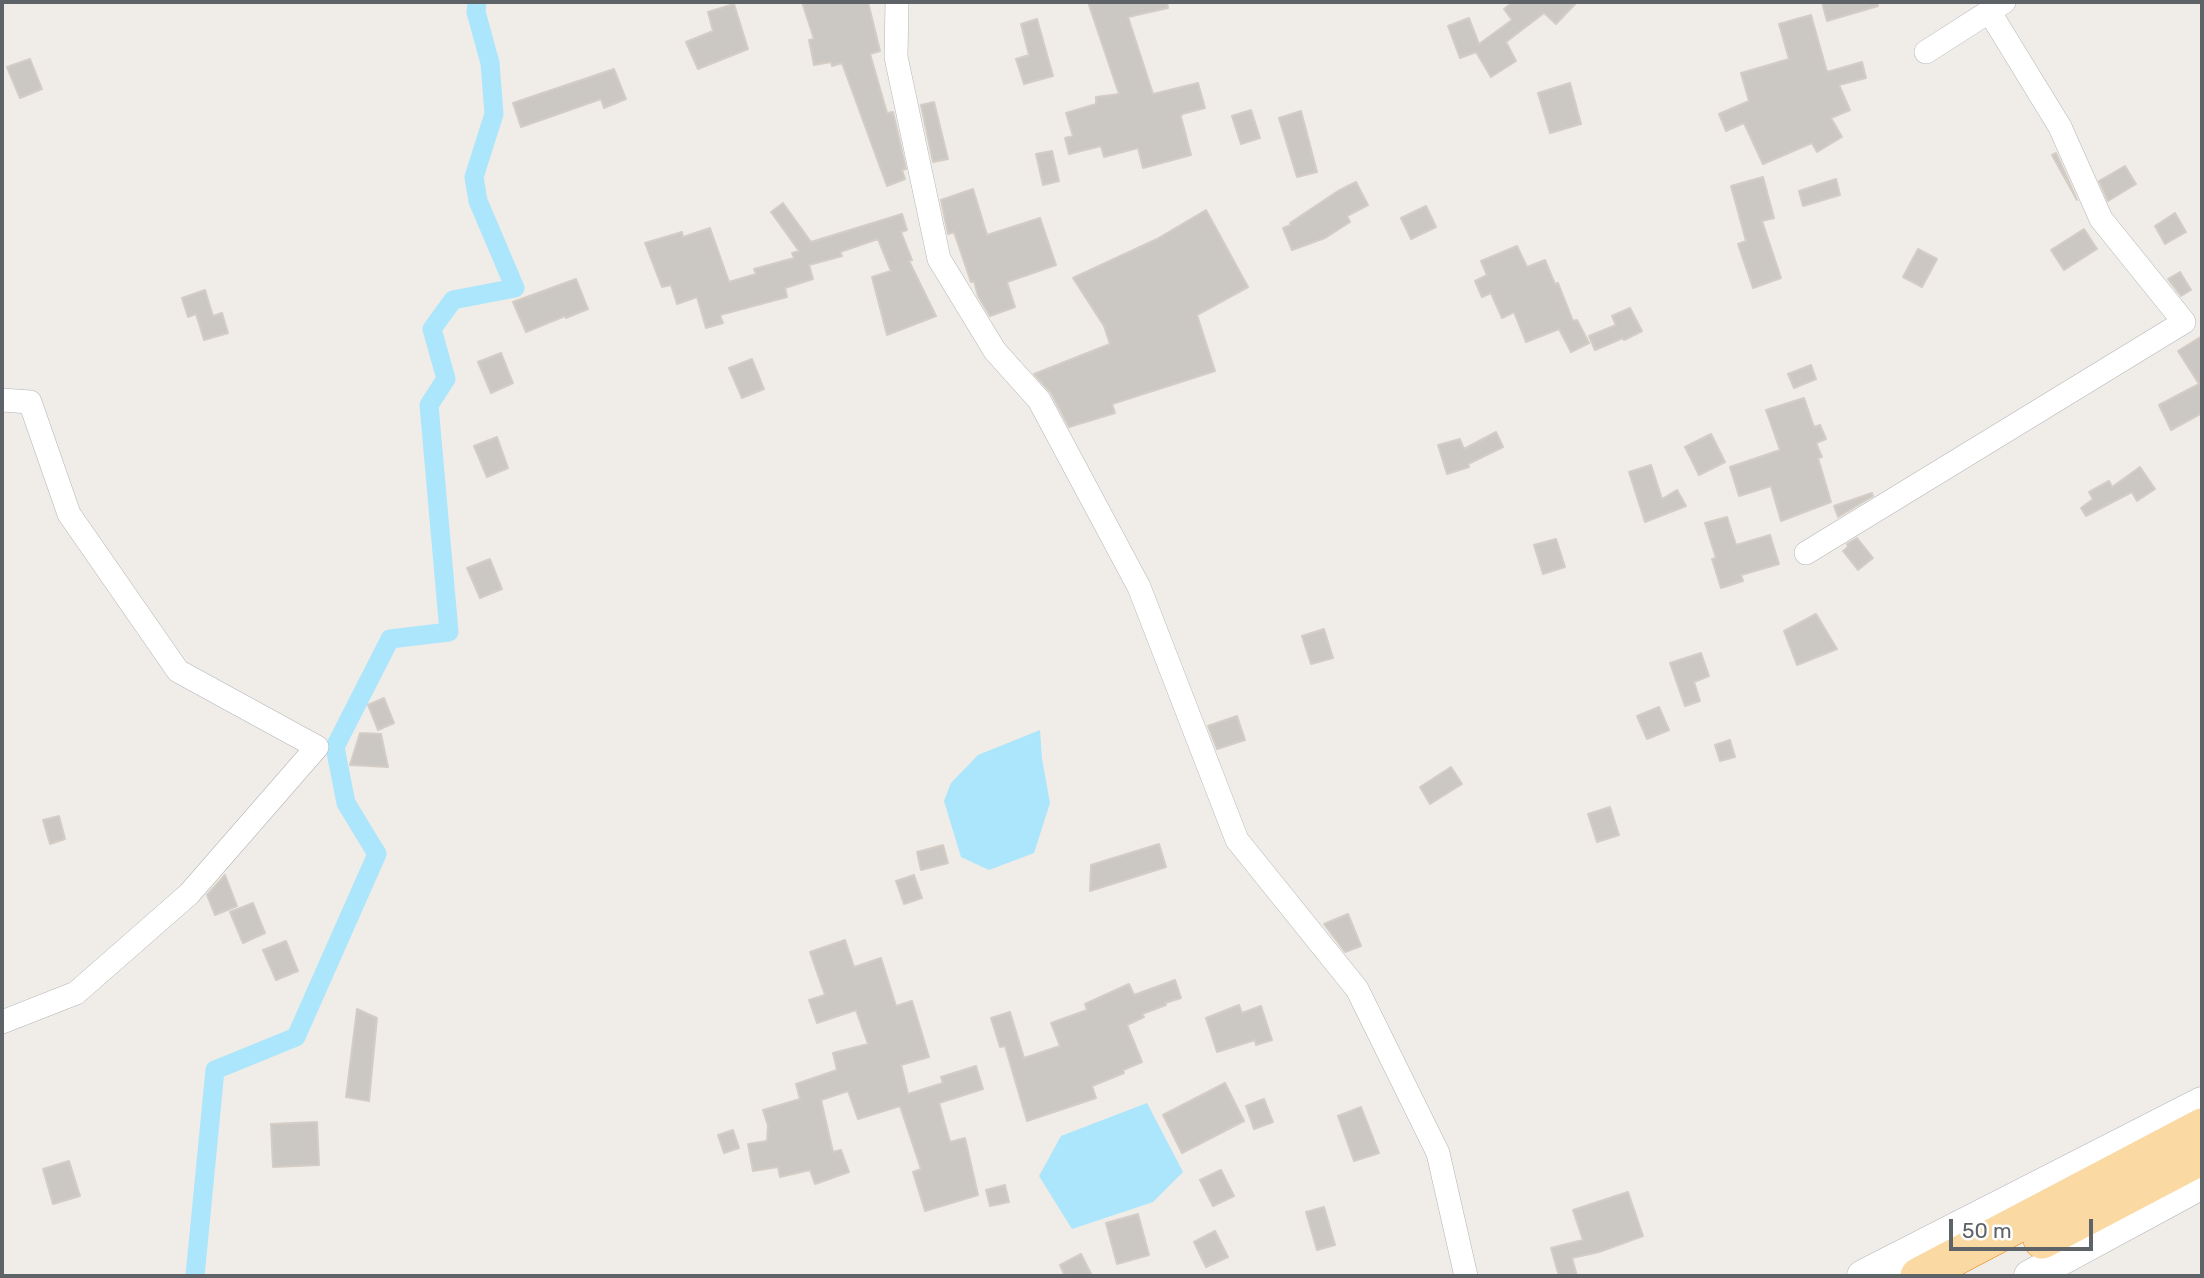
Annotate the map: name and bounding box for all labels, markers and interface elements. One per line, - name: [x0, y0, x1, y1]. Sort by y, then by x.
- scale bar: [1952, 1204, 2096, 1248]
- text: 50 m: [1962, 1218, 2012, 1243]

